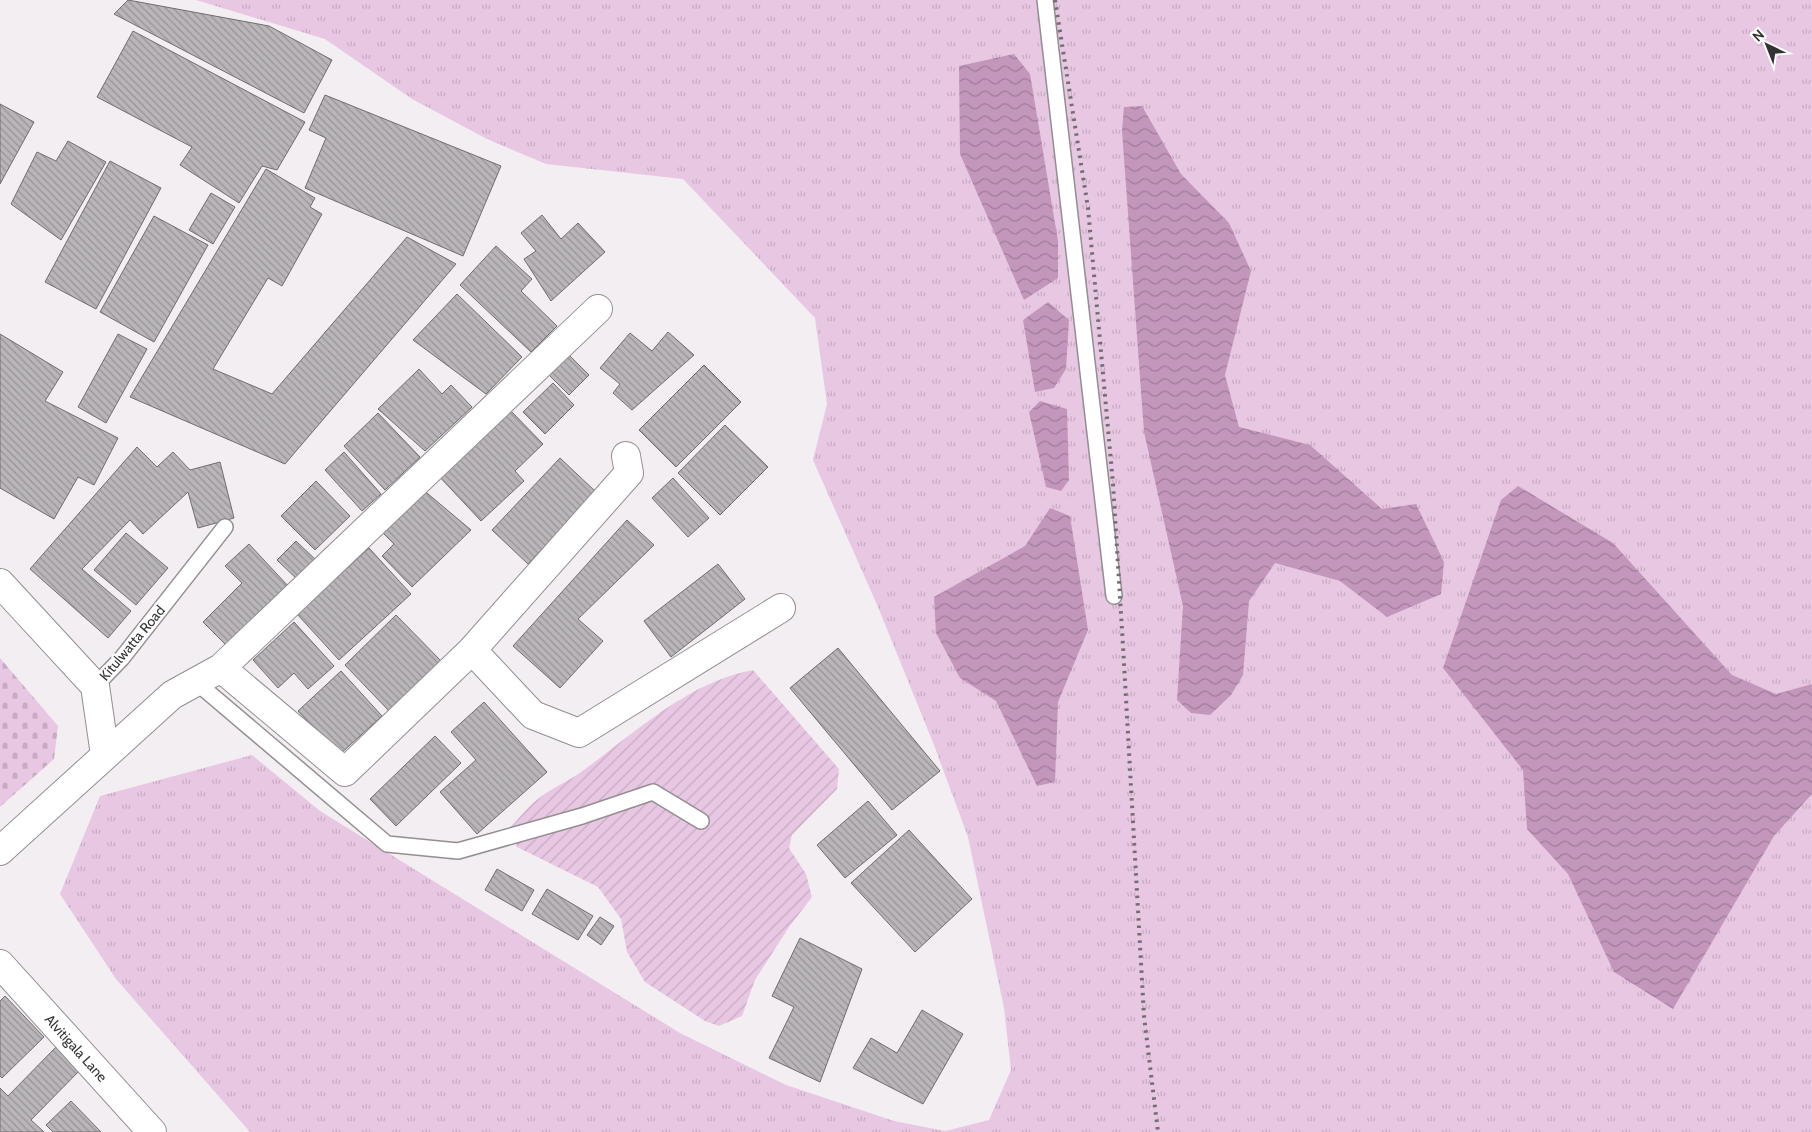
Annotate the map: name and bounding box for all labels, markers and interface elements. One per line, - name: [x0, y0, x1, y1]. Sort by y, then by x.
- north arrow: [1742, 20, 1792, 70]
- text: N: [1748, 26, 1768, 45]
- street label: Kitulwatta Road: [95, 602, 169, 684]
- street label: Alvitigala Lane: [41, 1010, 111, 1086]

